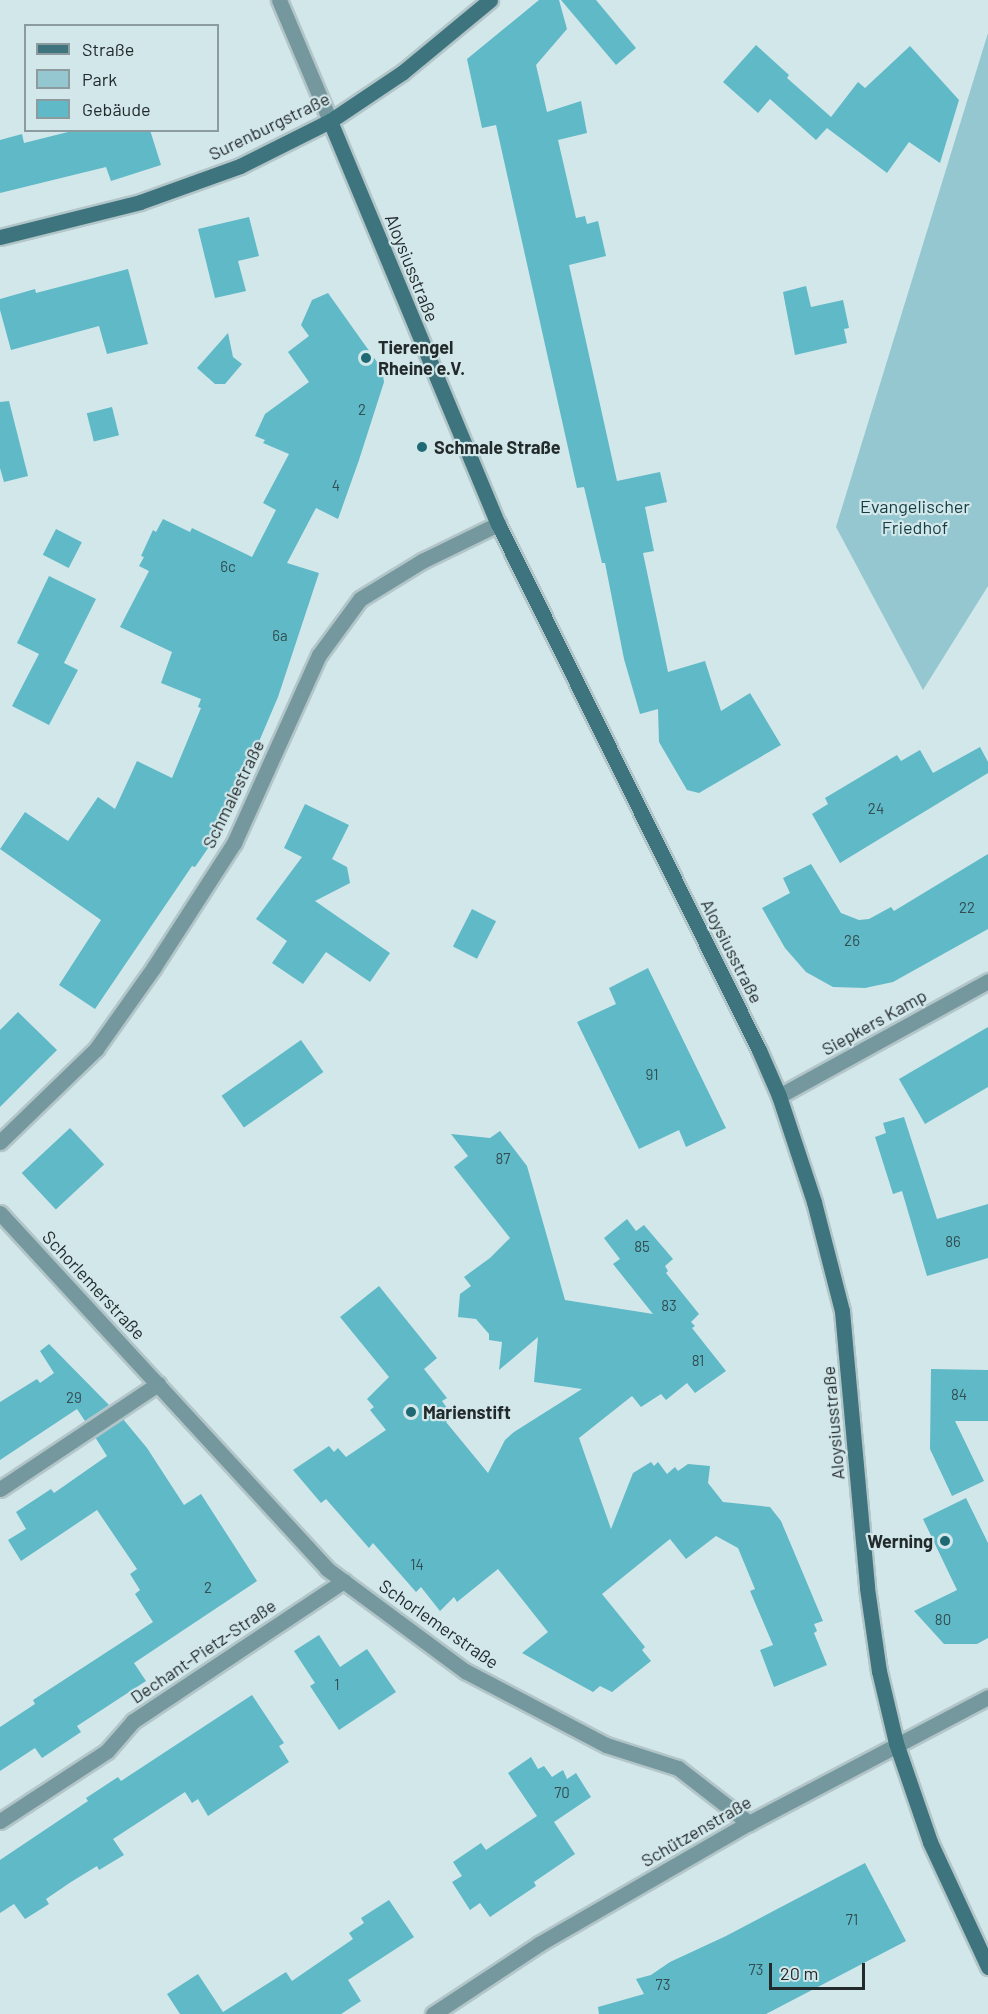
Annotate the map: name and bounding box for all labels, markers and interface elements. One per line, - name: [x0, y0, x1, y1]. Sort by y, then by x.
- legend: [24, 24, 219, 132]
- text: Straße: [82, 38, 134, 60]
- text: Park: [82, 68, 117, 90]
- street label: Surenburgstraße: [205, 87, 333, 165]
- text: Gebäude: [82, 98, 151, 120]
- street label: Aloysiusstraße: [381, 211, 443, 325]
- place label: Tierengel Rheine e.V.: [378, 337, 465, 380]
- marker: Tierengel Rheine e.V.: [359, 351, 373, 365]
- house number: 2: [358, 401, 366, 419]
- place label: Schmale Straße: [434, 436, 561, 458]
- marker: Schmale Straße: [415, 440, 429, 454]
- house number: 4: [332, 477, 340, 495]
- park label: Evangelischer Friedhof: [860, 496, 970, 538]
- house number: 6c: [220, 558, 236, 576]
- house number: 6a: [272, 627, 288, 645]
- street label: Schmalestraße: [197, 736, 269, 852]
- house number: 24: [868, 800, 884, 818]
- street label: Aloysiusstraße: [696, 895, 768, 1007]
- house number: 22: [959, 899, 975, 917]
- house number: 26: [844, 932, 860, 950]
- street label: Siepkers Kamp: [818, 984, 930, 1060]
- house number: 91: [646, 1066, 658, 1084]
- house number: 87: [496, 1150, 510, 1168]
- street label: Schorlemerstraße: [38, 1226, 150, 1344]
- house number: 86: [945, 1233, 961, 1251]
- house number: 85: [634, 1238, 650, 1256]
- house number: 83: [661, 1297, 677, 1315]
- house number: 81: [692, 1352, 704, 1370]
- street label: Aloysiusstraße: [817, 1365, 849, 1481]
- house number: 84: [951, 1386, 967, 1404]
- house number: 29: [66, 1389, 82, 1407]
- place label: Marienstift: [423, 1401, 511, 1423]
- marker: Marienstift: [404, 1405, 418, 1419]
- place label: Werning: [867, 1530, 933, 1552]
- marker: Werning: [938, 1534, 952, 1548]
- house number: 14: [410, 1556, 424, 1574]
- street label: Schorlemerstraße: [375, 1575, 503, 1673]
- house number: 2: [204, 1579, 212, 1597]
- street label: Dechant-Pietz-Straße: [126, 1594, 280, 1708]
- house number: 80: [935, 1611, 951, 1629]
- house number: 1: [334, 1676, 340, 1694]
- house number: 70: [554, 1784, 570, 1802]
- street label: Schützenstraße: [637, 1791, 755, 1871]
- house number: 71: [846, 1911, 858, 1929]
- scale bar: [772, 1951, 868, 1989]
- house number: 73: [749, 1961, 763, 1979]
- text: 20 m: [780, 1962, 818, 1984]
- house number: 73: [656, 1976, 670, 1994]

